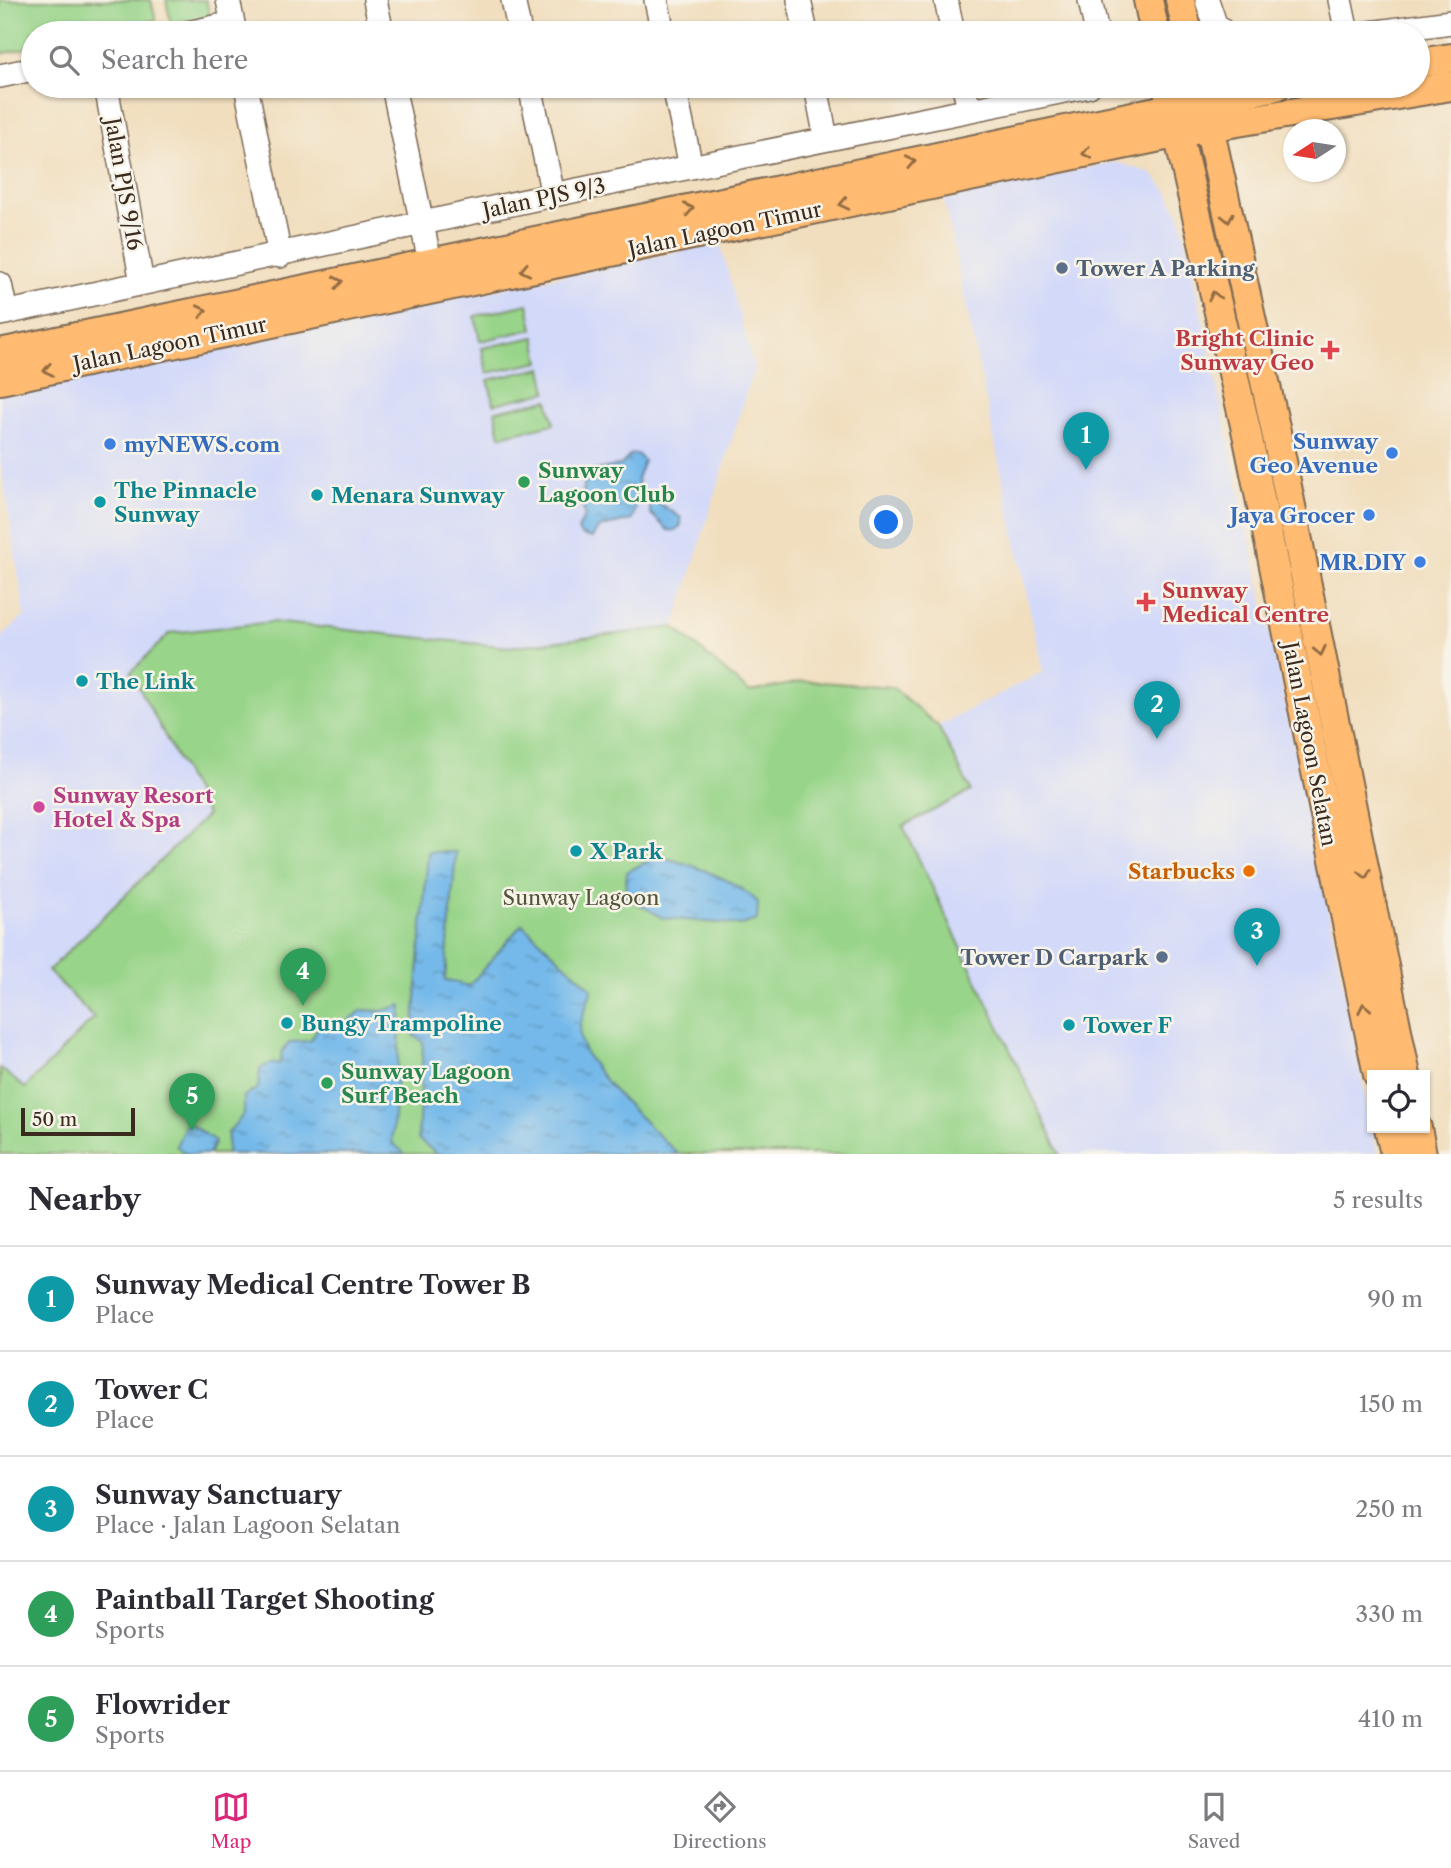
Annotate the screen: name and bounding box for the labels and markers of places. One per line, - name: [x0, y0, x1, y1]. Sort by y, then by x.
- place label: Tower A Parking: [1076, 256, 1256, 281]
- marker: Tower A Parking: [1054, 260, 1070, 276]
- place label: Bright Clinic Sunway Geo: [1175, 326, 1314, 375]
- marker: Bright Clinic Sunway Geo: [1320, 340, 1340, 360]
- pin: 1: [1063, 412, 1109, 470]
- place label: Sunway Geo Avenue: [1249, 429, 1379, 478]
- place label: myNEWS.com: [124, 432, 280, 457]
- marker: myNEWS.com: [102, 436, 118, 452]
- marker: Sunway Geo Avenue: [1384, 445, 1400, 461]
- place label: Sunway Lagoon Club: [538, 458, 675, 507]
- marker: Sunway Lagoon Club: [516, 474, 532, 490]
- place label: The Pinnacle Sunway: [114, 478, 257, 527]
- place label: Menara Sunway: [331, 483, 506, 508]
- marker: Menara Sunway: [309, 487, 325, 503]
- marker: The Pinnacle Sunway: [92, 494, 108, 510]
- place label: Jaya Grocer: [1226, 503, 1356, 528]
- marker: Jaya Grocer: [1361, 507, 1377, 523]
- place label: MR.DIY: [1319, 550, 1407, 575]
- marker: MR.DIY: [1412, 554, 1428, 570]
- place label: Sunway Medical Centre: [1162, 578, 1329, 627]
- marker: Sunway Medical Centre: [1136, 592, 1156, 612]
- place label: The Link: [96, 669, 196, 694]
- marker: The Link: [74, 673, 90, 689]
- pin: 2: [1134, 681, 1180, 739]
- place label: Sunway Resort Hotel & Spa: [53, 783, 214, 832]
- marker: Sunway Resort Hotel & Spa: [31, 799, 47, 815]
- place label: X Park: [589, 839, 664, 864]
- marker: X Park: [568, 843, 584, 859]
- place label: Starbucks: [1128, 859, 1235, 884]
- marker: Starbucks: [1241, 863, 1257, 879]
- pin: 3: [1234, 908, 1280, 966]
- place label: Tower D Carpark: [960, 945, 1149, 970]
- pin: 4: [280, 948, 326, 1006]
- marker: Tower D Carpark: [1154, 949, 1170, 965]
- place label: Bungy Trampoline: [301, 1011, 502, 1036]
- place label: Tower F: [1083, 1013, 1172, 1038]
- marker: Bungy Trampoline: [279, 1015, 295, 1031]
- marker: Tower F: [1061, 1017, 1077, 1033]
- place label: Sunway Lagoon Surf Beach: [341, 1059, 511, 1108]
- pin: 5: [169, 1073, 215, 1131]
- marker: Sunway Lagoon Surf Beach: [319, 1075, 335, 1091]

